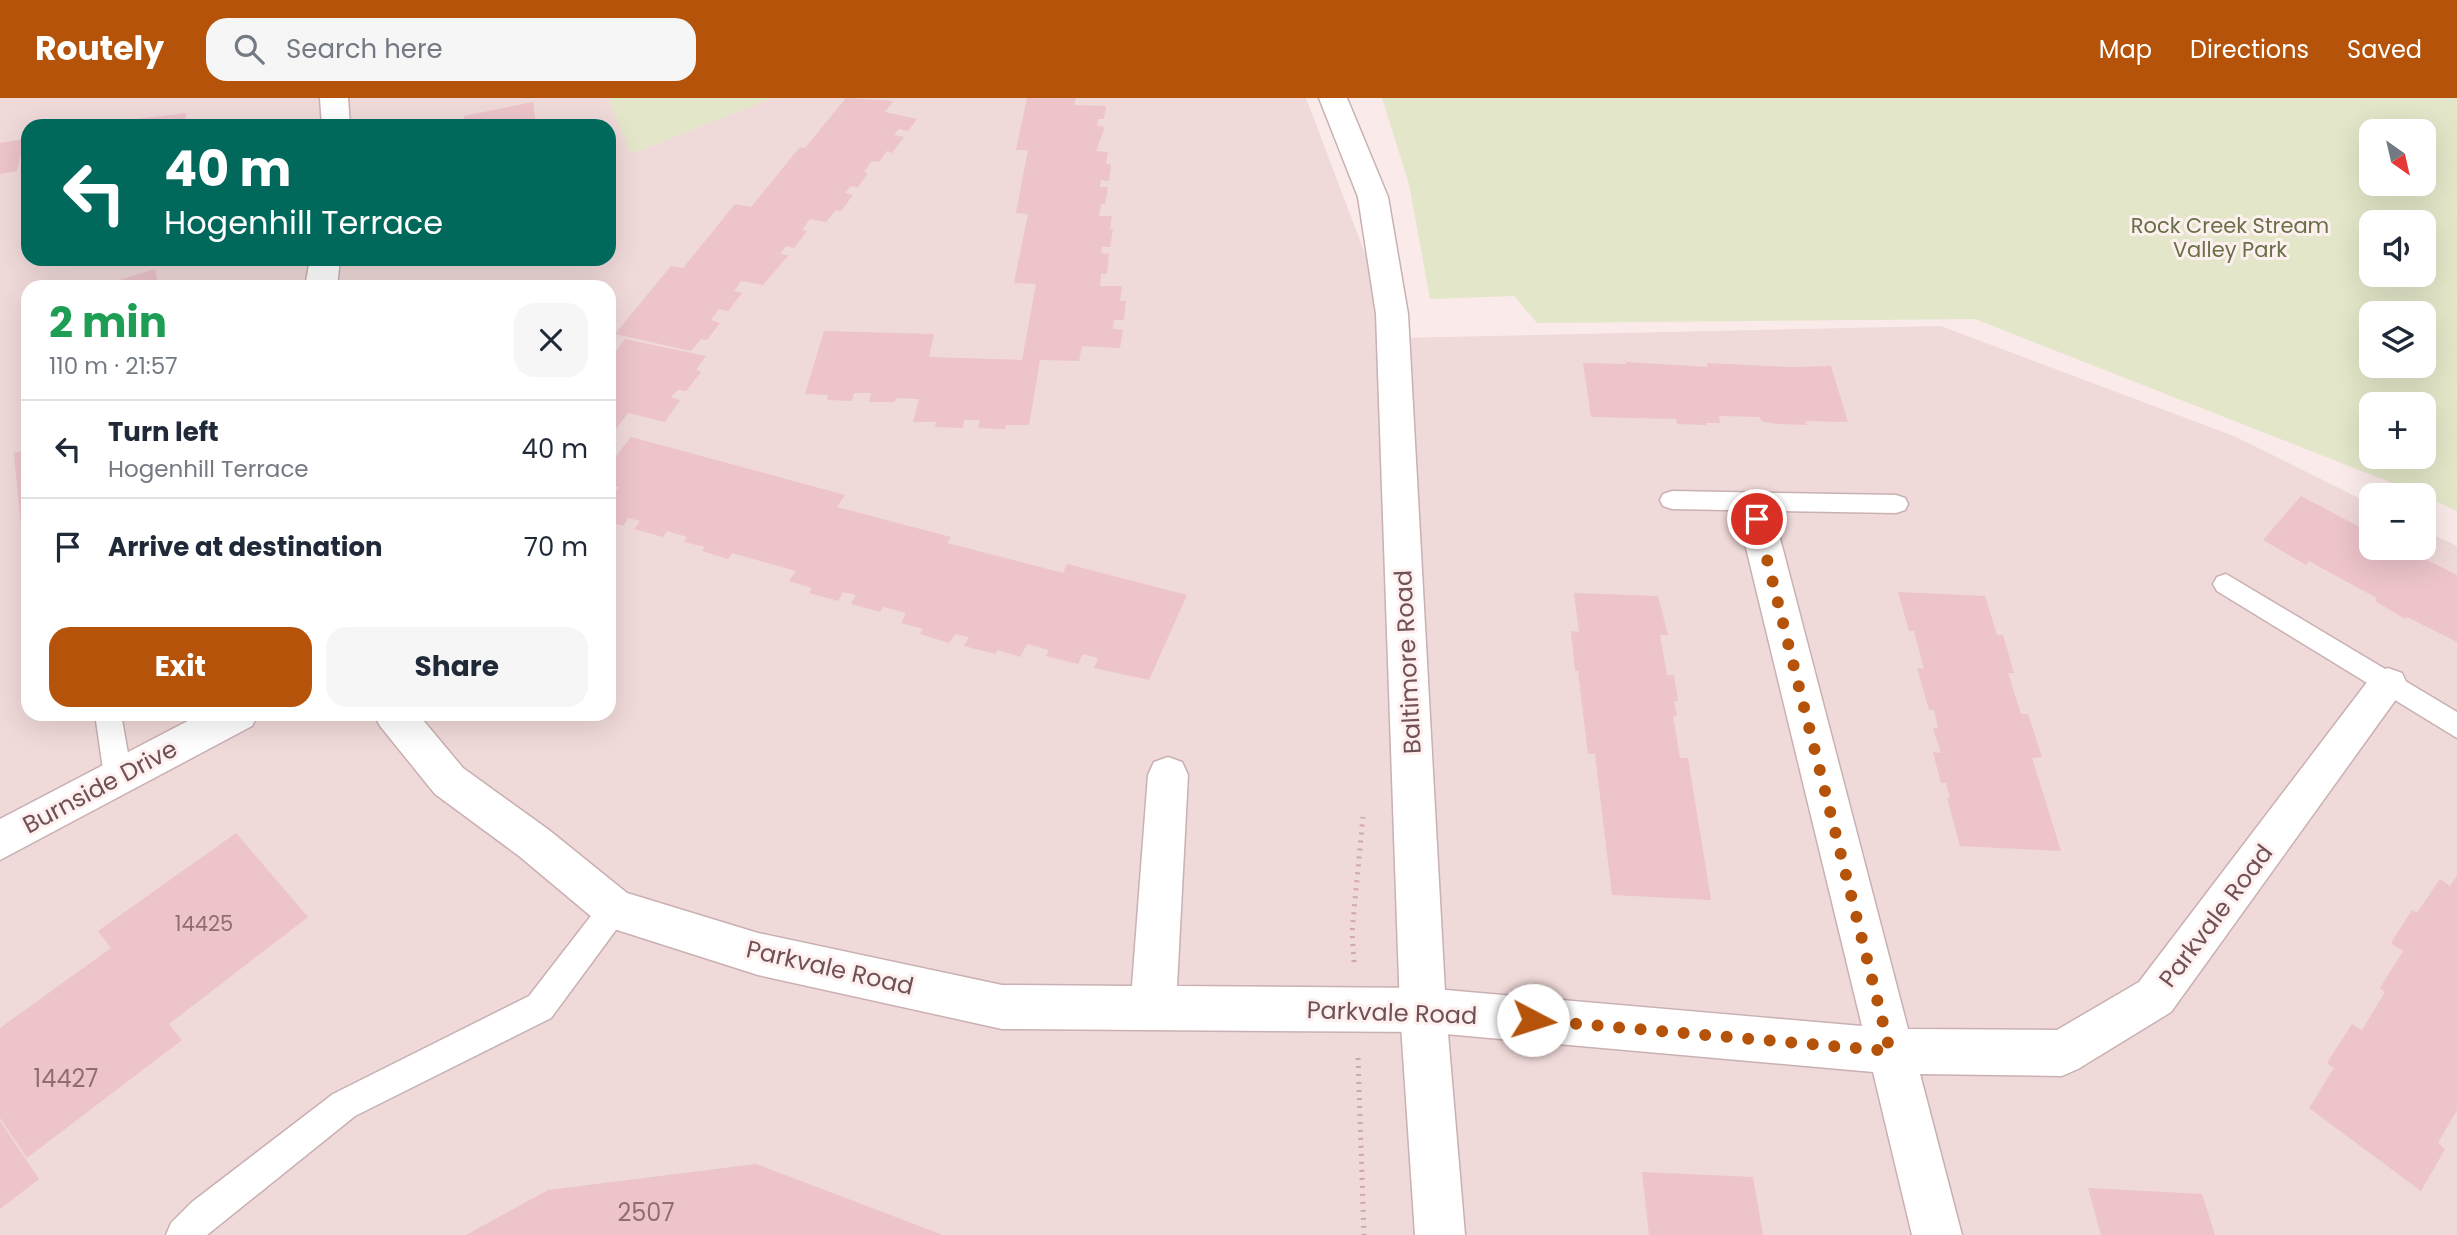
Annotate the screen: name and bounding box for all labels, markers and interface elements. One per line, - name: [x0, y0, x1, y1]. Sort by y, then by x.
- search box: [206, 18, 696, 81]
- text: Routely: [35, 25, 164, 72]
- icon: search: [230, 30, 268, 68]
- text: Search here: [286, 31, 443, 67]
- text: Map: [2099, 33, 2152, 66]
- text: Directions: [2190, 33, 2309, 66]
- text: Saved: [2347, 33, 2422, 66]
- north arrow: [2359, 119, 2436, 196]
- map controls: [2359, 119, 2436, 560]
- text: 40 m: [164, 135, 291, 203]
- icon: left: [49, 147, 140, 238]
- text: Hogenhill Terrace: [164, 200, 443, 245]
- button: sound: [2359, 210, 2436, 287]
- park label: Rock Creek Stream Valley Park: [2131, 211, 2329, 264]
- text: 2 min: [49, 293, 167, 352]
- button: layers: [2359, 301, 2436, 378]
- button: close: [514, 303, 588, 377]
- text: 110 m · 21:57: [49, 350, 178, 382]
- button: +: [2359, 392, 2436, 469]
- text: Turn left: [108, 414, 219, 450]
- icon: left: [49, 430, 87, 468]
- text: 40 m: [522, 431, 588, 467]
- text: Hogenhill Terrace: [108, 453, 309, 485]
- button: −: [2359, 483, 2436, 560]
- pin: [1727, 489, 1787, 549]
- icon: arrive: [1738, 500, 1776, 538]
- icon: arrive: [49, 528, 87, 566]
- text: Arrive at destination: [108, 529, 383, 565]
- text: 70 m: [524, 529, 588, 565]
- street label: Baltimore Road: [1386, 569, 1429, 755]
- button: Exit: [49, 627, 312, 707]
- button: Share: [326, 627, 588, 707]
- street label: Burnside Drive: [17, 732, 183, 841]
- street label: Parkvale Road: [2151, 838, 2280, 994]
- house number: 14425: [175, 909, 233, 938]
- street label: Parkvale Road: [743, 932, 917, 1003]
- position arrow: [1496, 983, 1570, 1057]
- street label: Parkvale Road: [1306, 993, 1478, 1032]
- house number: 14427: [34, 1062, 98, 1095]
- house number: 2507: [617, 1196, 675, 1229]

